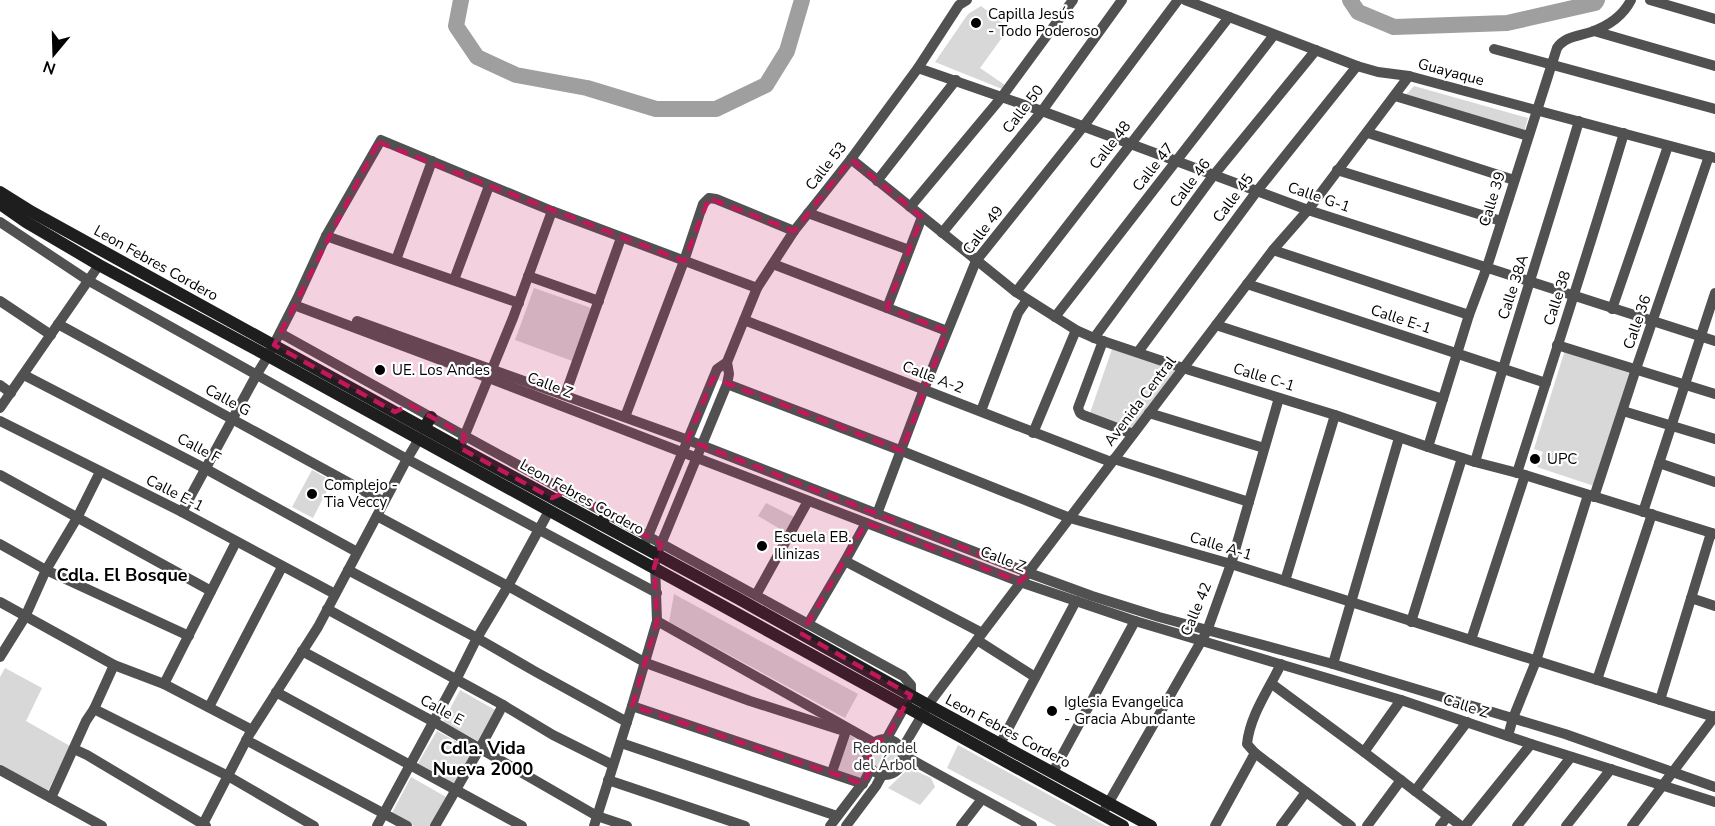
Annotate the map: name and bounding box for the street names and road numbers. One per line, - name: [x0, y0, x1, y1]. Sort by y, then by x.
- street label: Guayaque: [1416, 54, 1486, 90]
- street label: Calle 50: [998, 81, 1048, 137]
- street label: Calle 48: [1085, 117, 1135, 173]
- street label: Calle 53: [801, 138, 851, 194]
- street label: Calle 47: [1128, 139, 1178, 195]
- street label: Calle 46: [1165, 154, 1215, 212]
- street label: Calle 45: [1208, 169, 1258, 227]
- street label: Calle 39: [1474, 169, 1510, 229]
- street label: Calle G-1: [1285, 177, 1353, 217]
- street label: Calle 49: [958, 201, 1008, 259]
- street label: Leon Febres Cordero: [90, 220, 222, 306]
- street label: Calle 38A: [1493, 252, 1533, 322]
- street label: Calle 38: [1539, 268, 1575, 328]
- street label: Calle 36: [1618, 292, 1656, 352]
- street label: Calle E-1: [1368, 300, 1434, 338]
- street label: Avenida Central: [1100, 352, 1181, 450]
- street label: Calle A-2: [899, 356, 967, 398]
- street label: Calle C-1: [1231, 358, 1297, 396]
- street label: Calle Z: [524, 367, 576, 403]
- street label: Calle G: [202, 379, 254, 421]
- street label: Calle F: [174, 428, 224, 468]
- street label: Leon Febres Cordero: [516, 454, 648, 540]
- street label: Calle E-1: [143, 470, 207, 516]
- street label: Calle A-1: [1187, 527, 1255, 565]
- street label: Calle Z: [977, 541, 1029, 577]
- street label: Calle 42: [1176, 579, 1216, 639]
- street label: Leon Febres Cordero: [942, 689, 1074, 773]
- street label: Calle Z: [1440, 689, 1492, 723]
- street label: Calle E: [417, 690, 467, 730]

